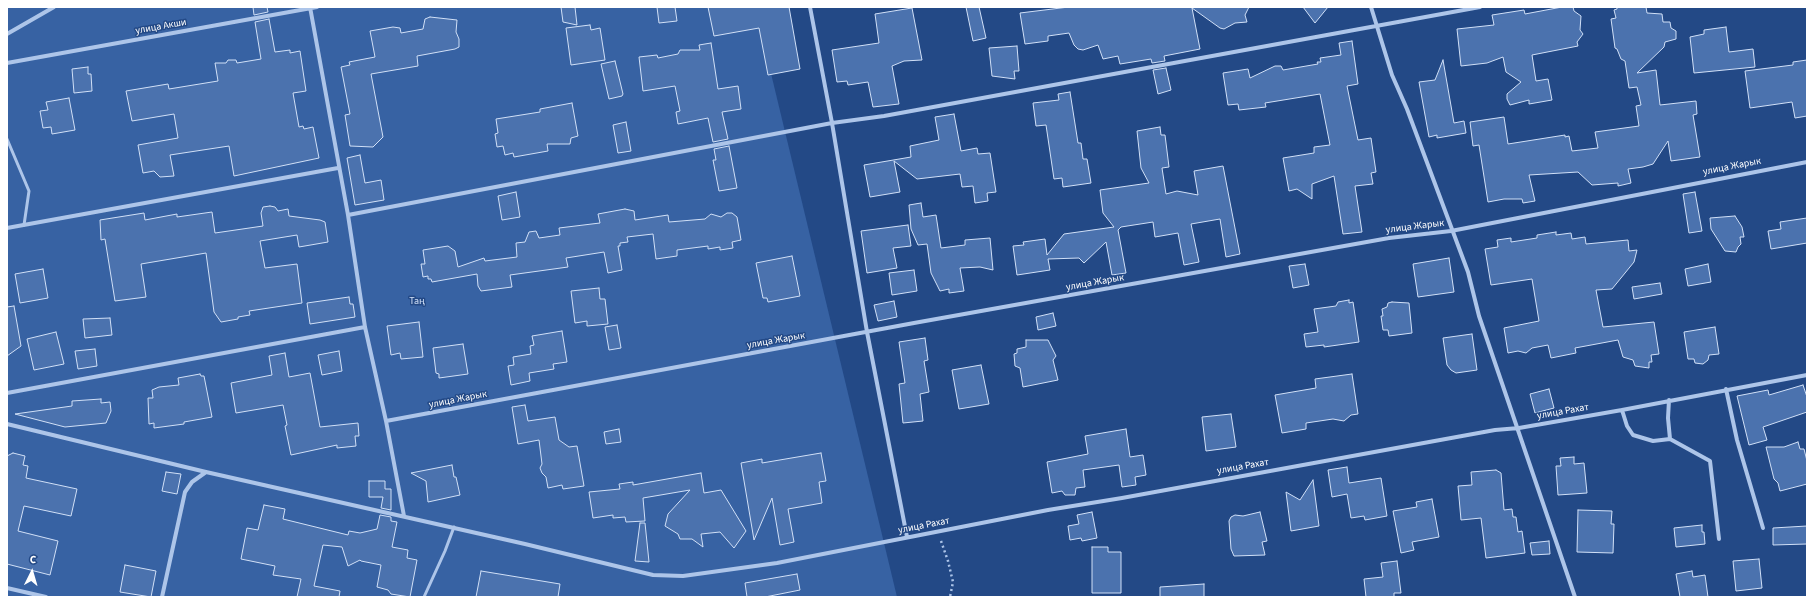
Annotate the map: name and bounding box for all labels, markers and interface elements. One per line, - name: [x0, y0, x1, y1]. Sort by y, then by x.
- street label: улица Акши: [134, 17, 188, 37]
- street label: улица Жарык: [1702, 156, 1762, 178]
- street label: улица Жарык: [1385, 217, 1445, 237]
- street label: улица Жарык: [1065, 272, 1125, 294]
- park label: Таң: [409, 296, 425, 308]
- street label: улица Жарык: [746, 330, 806, 352]
- street label: улица Жарык: [428, 389, 488, 411]
- street label: улица Рахат: [1536, 402, 1590, 422]
- street label: улица Рахат: [1216, 457, 1270, 477]
- street label: улица Рахат: [897, 515, 951, 537]
- north arrow: [12, 552, 52, 592]
- text: С: [29, 552, 37, 567]

